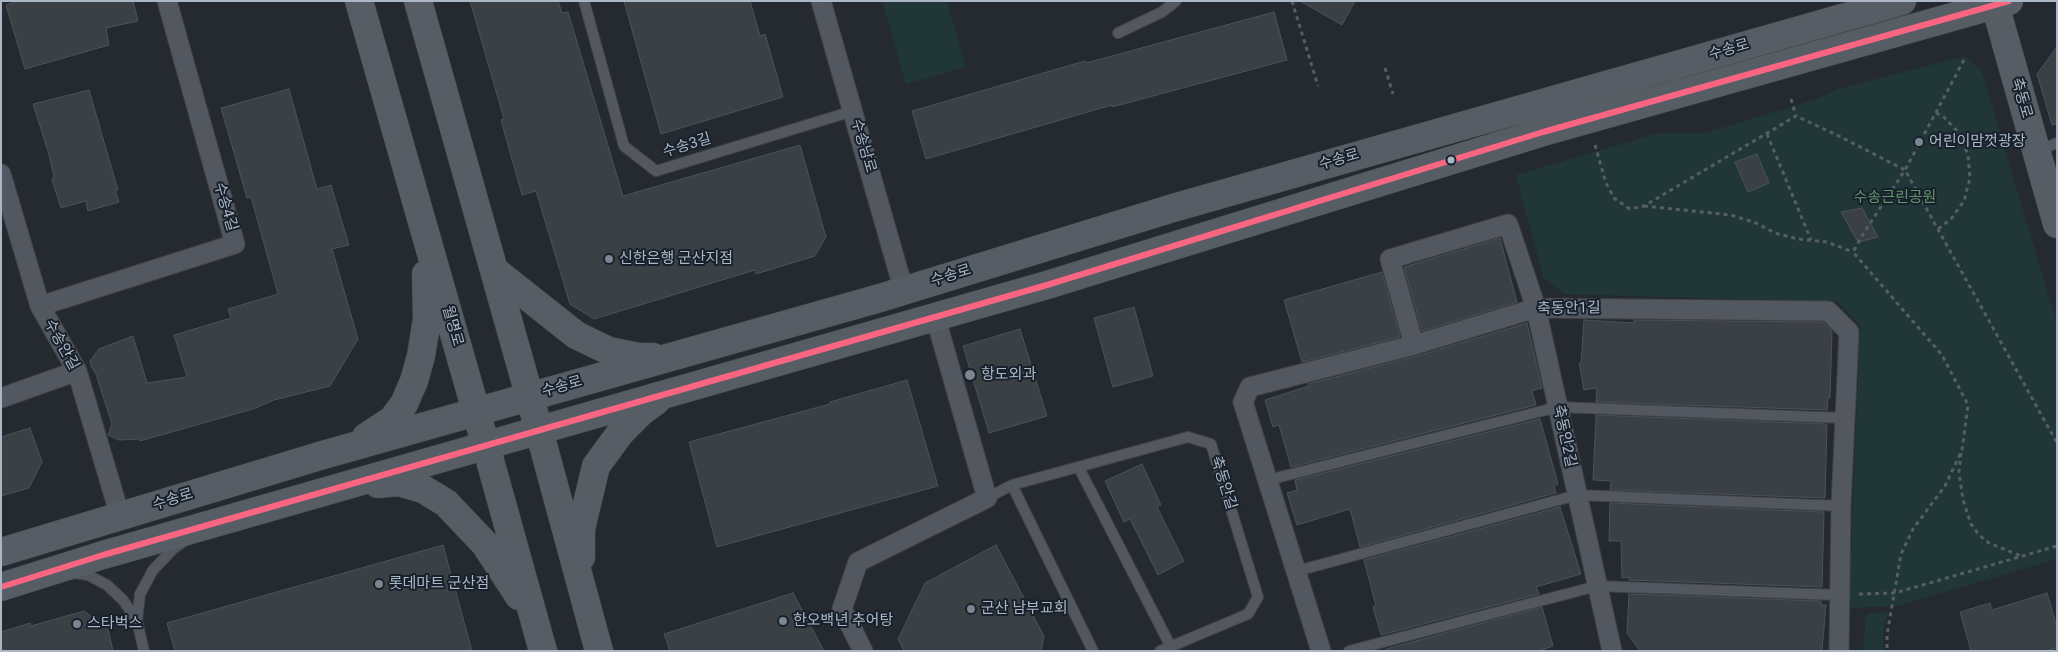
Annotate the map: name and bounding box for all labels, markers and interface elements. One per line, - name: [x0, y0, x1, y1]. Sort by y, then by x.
- street label: 수송로: [1707, 36, 1751, 64]
- street label: 축동로: [2007, 76, 2035, 120]
- street label: 수송남로: [847, 117, 879, 175]
- street label: 수송3길: [661, 130, 713, 162]
- place label: 어린이맘껏광장: [1929, 133, 2026, 151]
- marker: 어린이맘껏광장: [1913, 136, 1925, 148]
- street label: 수송로: [1317, 146, 1361, 174]
- unlabelled marker: [1446, 155, 1456, 165]
- street label: 수송4길: [209, 181, 241, 233]
- park label: 수송근린공원: [1854, 189, 1936, 207]
- place label: 신한은행 군산지점: [619, 250, 733, 268]
- marker: 신한은행 군산지점: [603, 253, 615, 265]
- street label: 수송로: [929, 261, 973, 291]
- street label: 축동안1길: [1537, 299, 1601, 319]
- street label: 월명로: [438, 304, 466, 348]
- street label: 수송안길: [40, 316, 82, 374]
- place label: 항도외과: [981, 366, 1036, 384]
- marker: 항도외과: [963, 368, 977, 382]
- street label: 수송로: [540, 373, 584, 401]
- street label: 축동안2길: [1549, 403, 1579, 469]
- street label: 축동안길: [1206, 454, 1240, 512]
- street label: 수송로: [151, 485, 195, 515]
- place label: 롯데마트 군산점: [389, 575, 489, 593]
- marker: 롯데마트 군산점: [373, 578, 385, 590]
- place label: 군산 남부교회: [981, 600, 1068, 618]
- marker: 군산 남부교회: [965, 603, 977, 615]
- place label: 한오백년 추어탕: [793, 612, 893, 630]
- place label: 스타벅스: [87, 615, 142, 633]
- marker: 한오백년 추어탕: [777, 615, 789, 627]
- marker: 스타벅스: [71, 618, 83, 630]

